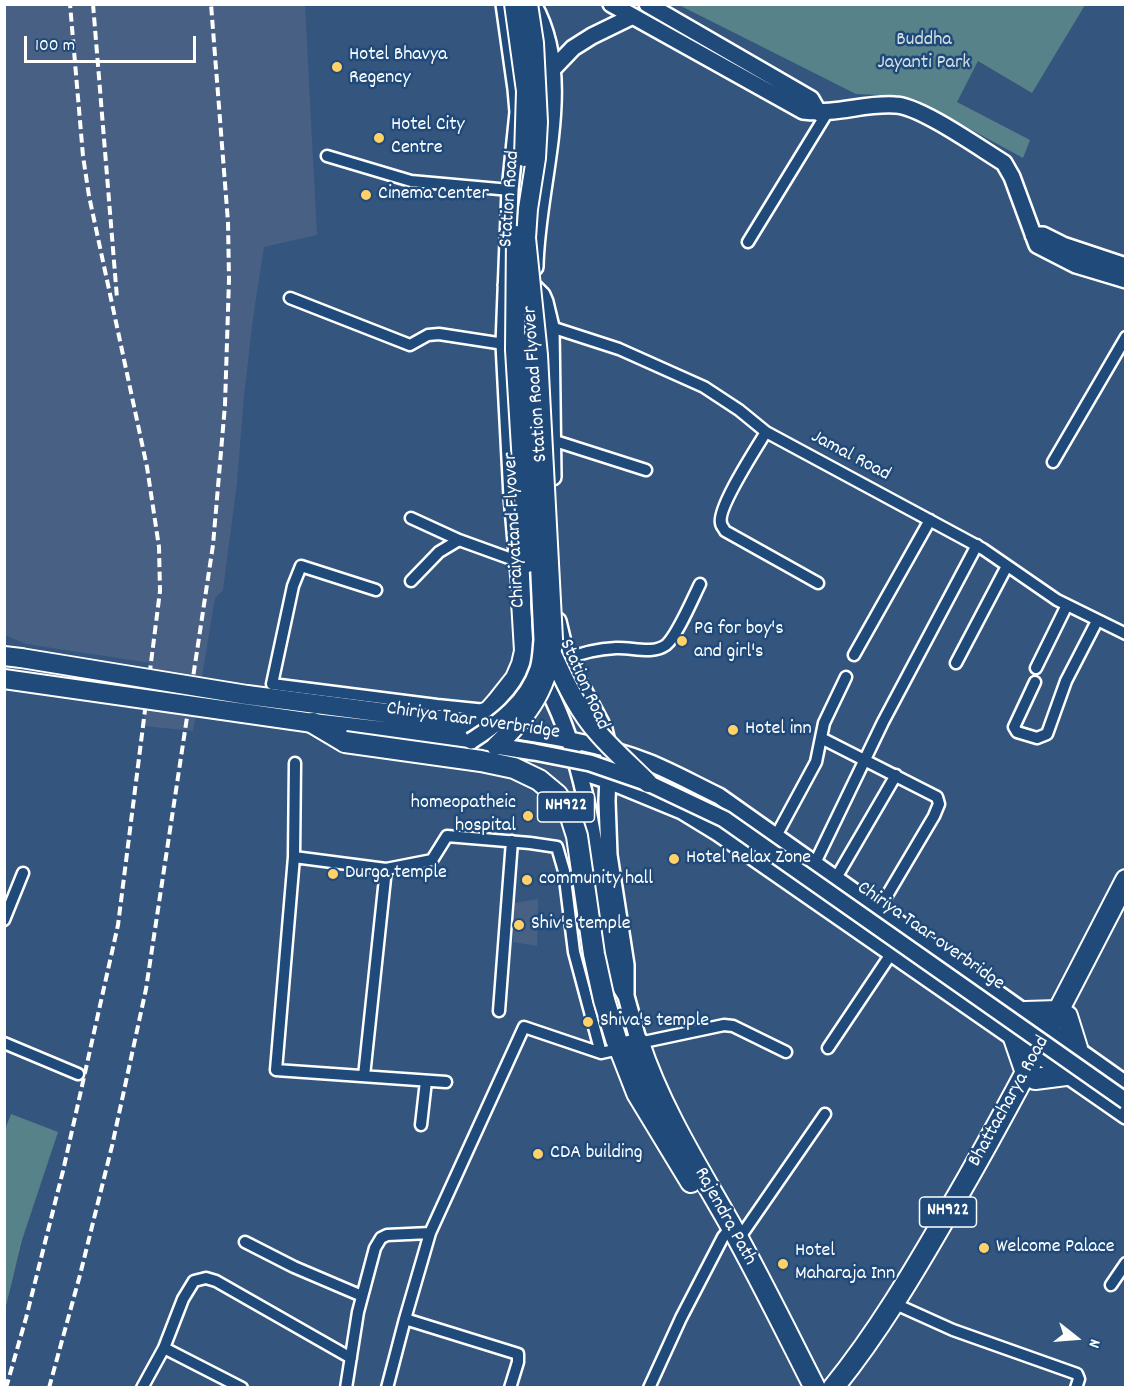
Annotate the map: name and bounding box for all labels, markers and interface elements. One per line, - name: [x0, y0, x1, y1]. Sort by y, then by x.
- scale bar: [27, 24, 200, 62]
- park label: Buddha Jayanti Park: [877, 29, 971, 76]
- text: 100 m: [35, 34, 75, 59]
- place label: Hotel Bhavya Regency: [349, 44, 447, 91]
- marker: Hotel Bhavya Regency: [330, 60, 344, 74]
- place label: Hotel City Centre: [391, 114, 465, 161]
- marker: Hotel City Centre: [372, 131, 386, 145]
- street label: Station Road: [496, 150, 526, 248]
- place label: Cinema Center: [378, 183, 489, 207]
- marker: Cinema Center: [359, 188, 373, 202]
- street label: Station Road Flyover: [520, 305, 554, 463]
- street label: Jamal Road: [806, 426, 894, 488]
- street label: Chiraiyatand Flyover: [500, 452, 532, 608]
- place label: PG for boy's and girl's: [694, 618, 784, 665]
- marker: PG for boy's and girl's: [675, 634, 689, 648]
- street label: Station Road: [552, 636, 614, 734]
- street label: Chiriya Taar overbridge: [385, 698, 561, 746]
- place label: Hotel inn: [745, 718, 812, 742]
- marker: Hotel inn: [726, 723, 740, 737]
- place label: homeopatheic hospital: [411, 792, 516, 839]
- road number: NH922: [538, 792, 594, 822]
- marker: homeopatheic hospital: [521, 809, 535, 823]
- place label: Hotel Relax Zone: [686, 847, 811, 871]
- marker: Hotel Relax Zone: [667, 852, 681, 866]
- place label: Durga temple: [345, 862, 447, 886]
- marker: Durga temple: [326, 867, 340, 881]
- place label: community hall: [539, 868, 653, 892]
- marker: community hall: [520, 873, 534, 887]
- street label: Chiriya Taar overbridge: [852, 877, 1008, 997]
- place label: Shiv's temple: [531, 913, 631, 937]
- marker: Shiv's temple: [512, 918, 526, 932]
- place label: Shiva's temple: [600, 1010, 709, 1034]
- marker: Shiva's temple: [581, 1015, 595, 1029]
- street label: Bhattacharya Road: [964, 1033, 1056, 1171]
- place label: CDA building: [550, 1142, 642, 1166]
- marker: CDA building: [531, 1147, 545, 1161]
- street label: Rajendra Path: [687, 1164, 761, 1270]
- road number: NH922: [920, 1197, 976, 1227]
- place label: Welcome Palace: [996, 1236, 1115, 1260]
- place label: Hotel Maharaja Inn: [795, 1240, 895, 1287]
- marker: Welcome Palace: [977, 1241, 991, 1255]
- marker: Hotel Maharaja Inn: [776, 1257, 790, 1271]
- north arrow: [1046, 1308, 1106, 1368]
- text: N: [1082, 1336, 1106, 1351]

